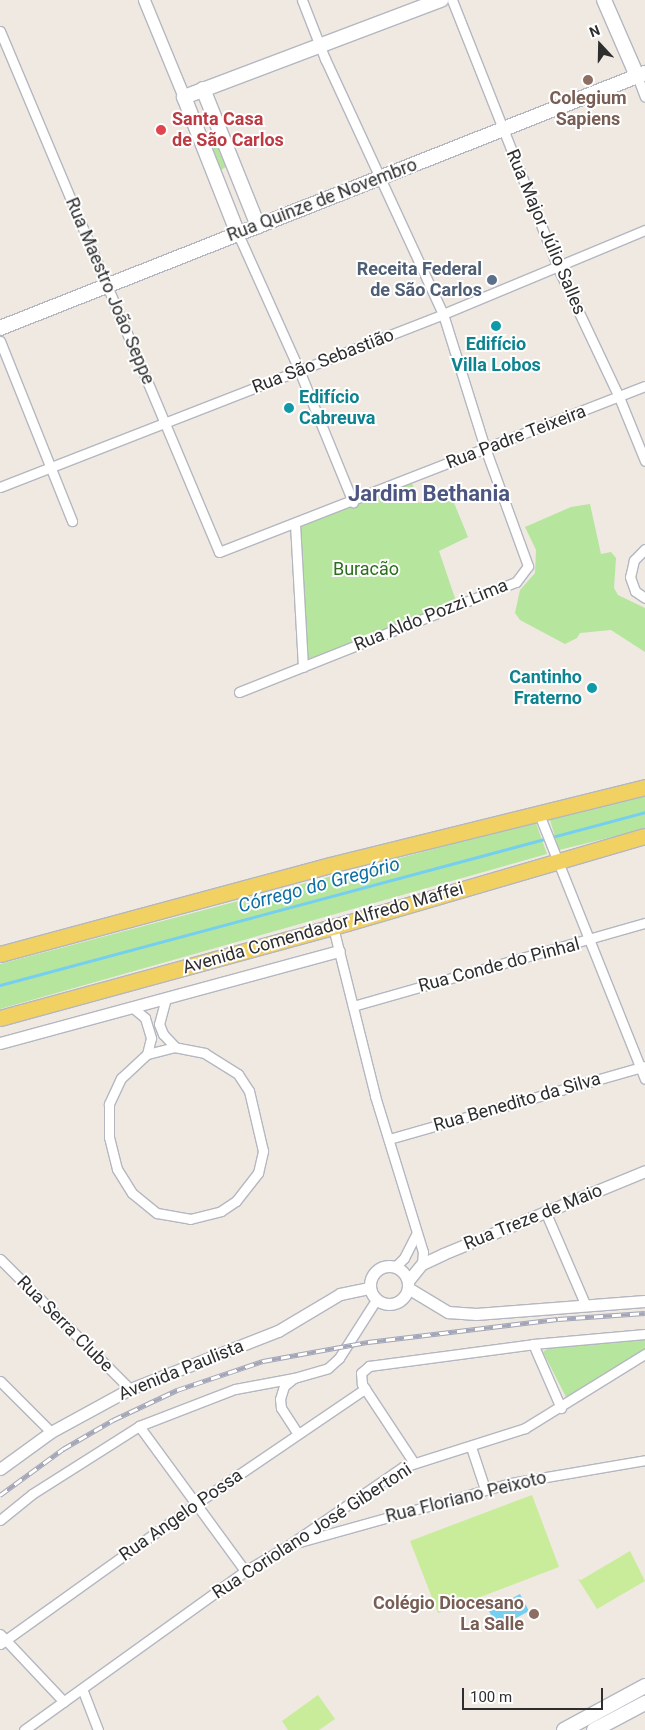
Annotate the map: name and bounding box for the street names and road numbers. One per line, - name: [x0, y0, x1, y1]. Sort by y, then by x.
- street label: Rua Major Júlio Salles: [501, 146, 591, 318]
- street label: Rua Quinze de Novembro: [224, 154, 420, 246]
- street label: Rua Maestro João Seppe: [61, 194, 159, 388]
- street label: Rua São Sebastião: [249, 324, 397, 398]
- street label: Rua Padre Teixeira: [443, 400, 589, 474]
- street label: Rua Aldo Pozzi Lima: [351, 574, 511, 656]
- street label: Avenida Comendador Alfredo Maffei: [180, 878, 466, 978]
- street label: Rua Conde do Pinhal: [416, 933, 582, 997]
- street label: Rua Benedito da Silva: [431, 1068, 603, 1136]
- street label: Rua Treze de Maio: [460, 1179, 606, 1255]
- street label: Rua Serra Clube: [12, 1271, 118, 1377]
- street label: Avenida Paulista: [115, 1335, 247, 1405]
- street label: Rua Coriolano José Gibertoni: [208, 1458, 416, 1604]
- street label: Rua Angelo Possa: [115, 1464, 247, 1566]
- street label: Rua Floriano Peixoto: [383, 1467, 549, 1527]

